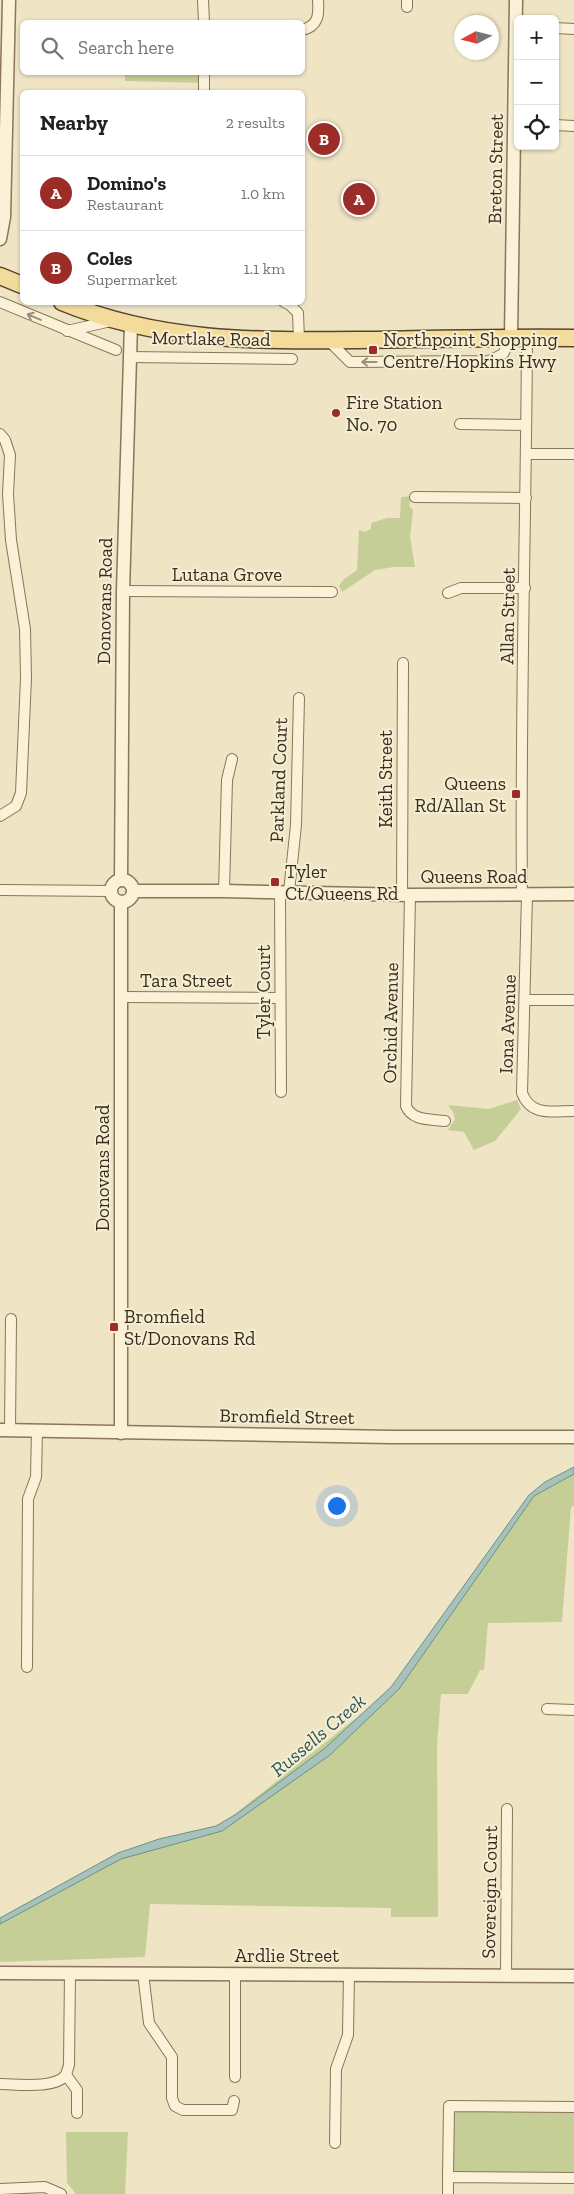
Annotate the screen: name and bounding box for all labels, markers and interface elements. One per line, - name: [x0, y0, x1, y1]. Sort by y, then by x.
- north arrow: [454, 15, 499, 60]
- map controls: [514, 15, 559, 150]
- button: +: [514, 15, 559, 60]
- search box: [20, 20, 305, 75]
- icon: search: [38, 34, 66, 62]
- text: Search here: [78, 36, 174, 59]
- button: −: [514, 60, 559, 105]
- button: locate: [514, 105, 559, 150]
- text: Nearby: [40, 110, 108, 135]
- text: 2 results: [226, 113, 285, 132]
- street label: Breton Street: [483, 114, 508, 224]
- pin: B: [308, 120, 340, 158]
- text: Domino's: [87, 172, 166, 195]
- pin: A: [343, 180, 375, 218]
- text: A: [51, 184, 62, 203]
- text: 1.0 km: [241, 184, 285, 203]
- text: Restaurant: [87, 195, 163, 214]
- text: Coles: [87, 247, 133, 270]
- text: B: [51, 259, 61, 278]
- text: 1.1 km: [244, 259, 285, 278]
- text: Supermarket: [87, 270, 177, 289]
- one-way arrow: [27, 311, 42, 321]
- street label: Mortlake Road: [151, 326, 271, 351]
- place label: Northpoint Shopping Centre/Hopkins Hwy: [383, 328, 558, 373]
- marker: Northpoint Shopping Centre/Hopkins Hwy: [367, 344, 379, 356]
- one-way arrow: [361, 357, 378, 367]
- place label: Fire Station No. 70: [346, 391, 443, 436]
- marker: Fire Station No. 70: [330, 407, 342, 419]
- street label: Donovans Road: [92, 537, 117, 665]
- street label: Lutana Grove: [172, 563, 282, 586]
- street label: Allan Street: [495, 567, 520, 665]
- street label: Parkland Court: [265, 717, 292, 843]
- street label: Keith Street: [374, 730, 397, 828]
- place label: Queens Rd/Allan St: [415, 772, 506, 817]
- marker: Queens Rd/Allan St: [510, 788, 522, 800]
- place label: Tyler Ct/Queens Rd: [285, 860, 399, 905]
- street label: Queens Road: [421, 865, 528, 888]
- marker: Tyler Ct/Queens Rd: [269, 876, 281, 888]
- street label: Tyler Court: [252, 945, 275, 1039]
- street label: Orchid Avenue: [378, 962, 403, 1084]
- street label: Tara Street: [140, 969, 232, 992]
- street label: Iona Avenue: [494, 974, 521, 1074]
- street label: Donovans Road: [91, 1104, 114, 1231]
- place label: Bromfield St/Donovans Rd: [124, 1305, 256, 1350]
- marker: Bromfield St/Donovans Rd: [108, 1321, 120, 1333]
- street label: Bromfield Street: [219, 1404, 355, 1429]
- your location: [324, 1493, 350, 1519]
- water label: Russells Creek: [266, 1688, 370, 1781]
- street label: Sovereign Court: [477, 1825, 502, 1959]
- street label: Ardlie Street: [235, 1944, 339, 1967]

